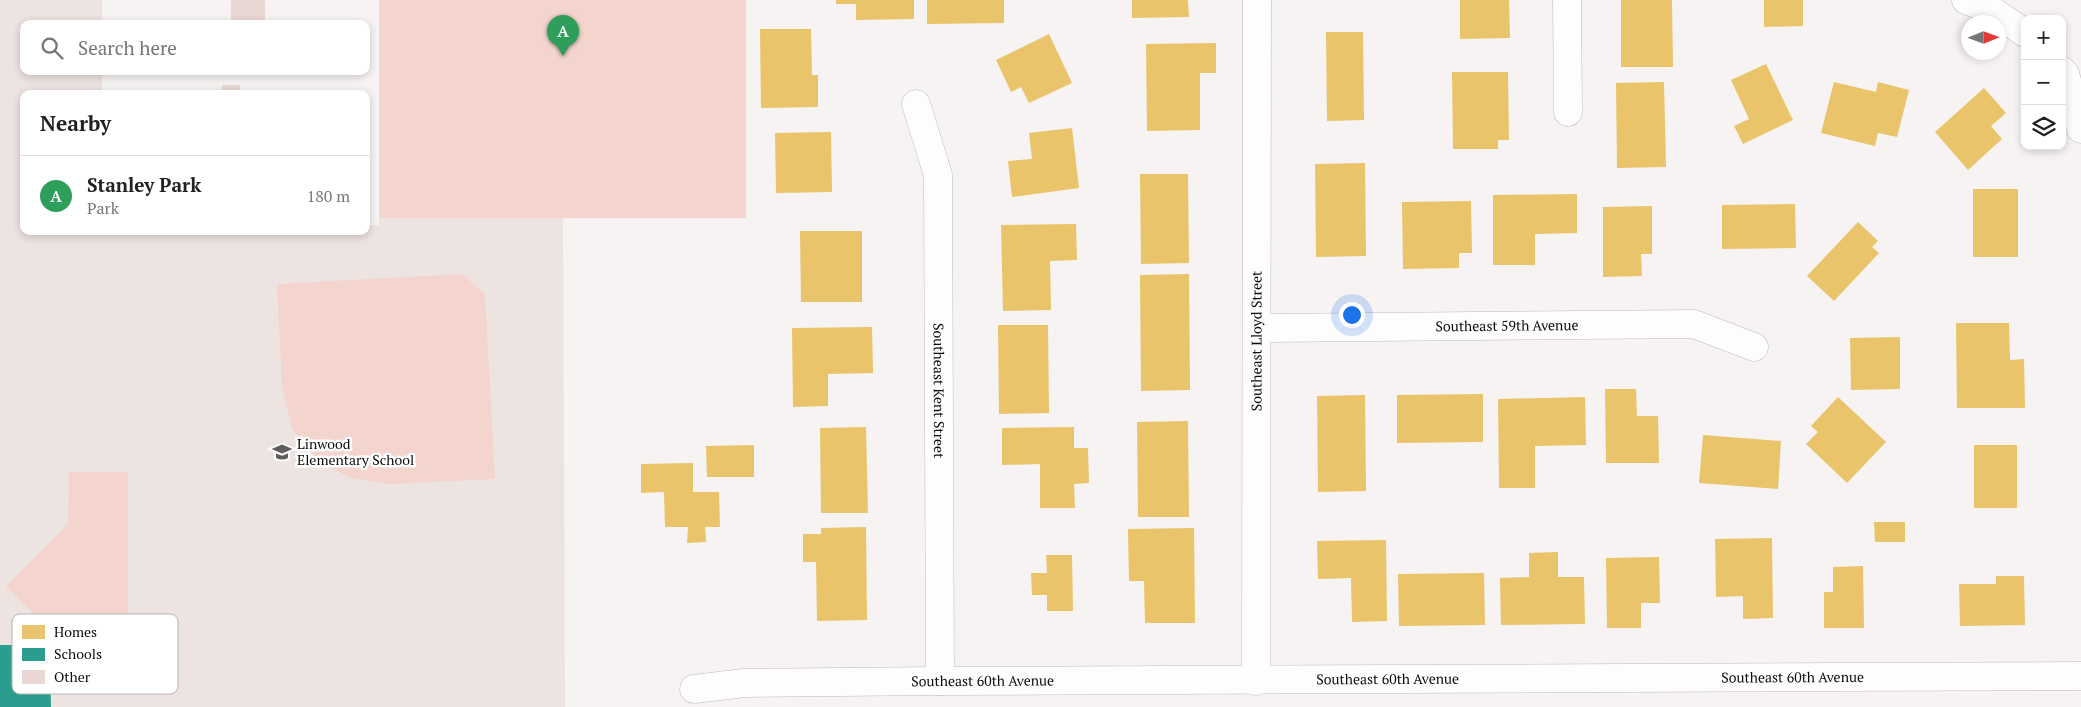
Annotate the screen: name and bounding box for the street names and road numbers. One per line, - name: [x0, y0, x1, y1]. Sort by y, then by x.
- street label: Southeast Lloyd Street: [1246, 270, 1266, 411]
- street label: Southeast 59th Avenue: [1435, 315, 1579, 335]
- street label: Southeast Kent Street: [930, 323, 949, 459]
- street label: Southeast 60th Avenue: [1721, 667, 1864, 687]
- street label: Southeast 60th Avenue: [1316, 669, 1459, 688]
- street label: Southeast 60th Avenue: [911, 671, 1054, 690]

